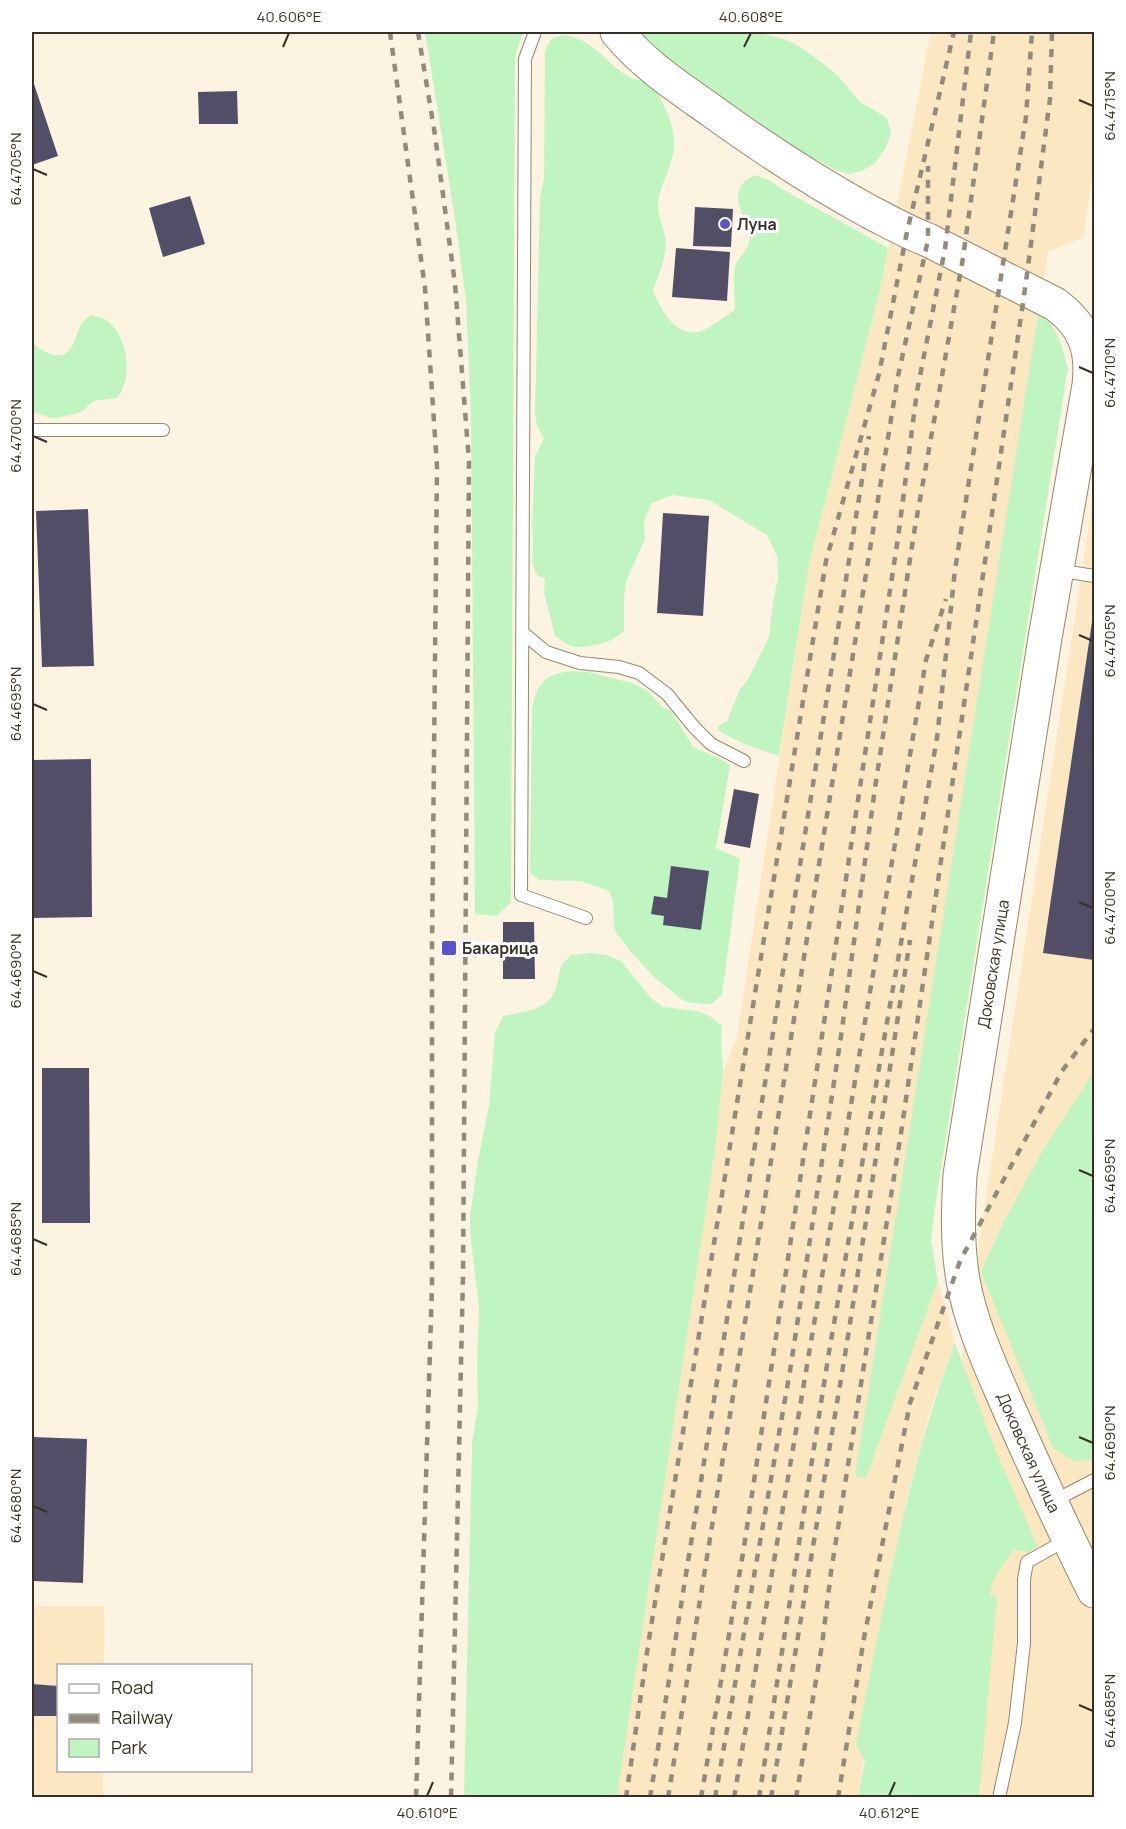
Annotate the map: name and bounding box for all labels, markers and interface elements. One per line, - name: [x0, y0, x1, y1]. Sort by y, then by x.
- text: 40.606°E: [257, 6, 321, 27]
- text: 40.608°E: [719, 6, 783, 27]
- text: 64.4715°N: [1099, 71, 1120, 141]
- text: 64.4705°N: [5, 133, 26, 205]
- place label: Луна: [737, 213, 777, 235]
- marker: Луна: [718, 217, 732, 231]
- text: 64.4710°N: [1099, 338, 1120, 408]
- text: 64.4700°N: [5, 399, 26, 473]
- text: 64.4705°N: [1099, 605, 1120, 677]
- text: 64.4695°N: [5, 667, 26, 741]
- text: 64.4700°N: [1099, 871, 1120, 945]
- street label: Доковская улица: [972, 898, 1014, 1030]
- text: 64.4690°N: [5, 933, 26, 1009]
- place label: Бакарица: [462, 937, 539, 959]
- marker: Бакарица: [440, 939, 458, 957]
- text: 64.4695°N: [1099, 1139, 1120, 1213]
- text: 64.4685°N: [5, 1202, 26, 1276]
- street label: Доковская улица: [992, 1389, 1066, 1516]
- text: 64.4690°N: [1099, 1405, 1120, 1481]
- text: 64.4680°N: [5, 1469, 26, 1543]
- legend: [57, 1664, 252, 1772]
- text: 64.4685°N: [1099, 1674, 1120, 1748]
- text: Road: [111, 1675, 154, 1699]
- text: Railway: [111, 1705, 173, 1729]
- text: Park: [111, 1735, 148, 1759]
- text: 40.610°E: [396, 1802, 458, 1823]
- text: 40.612°E: [859, 1802, 919, 1823]

